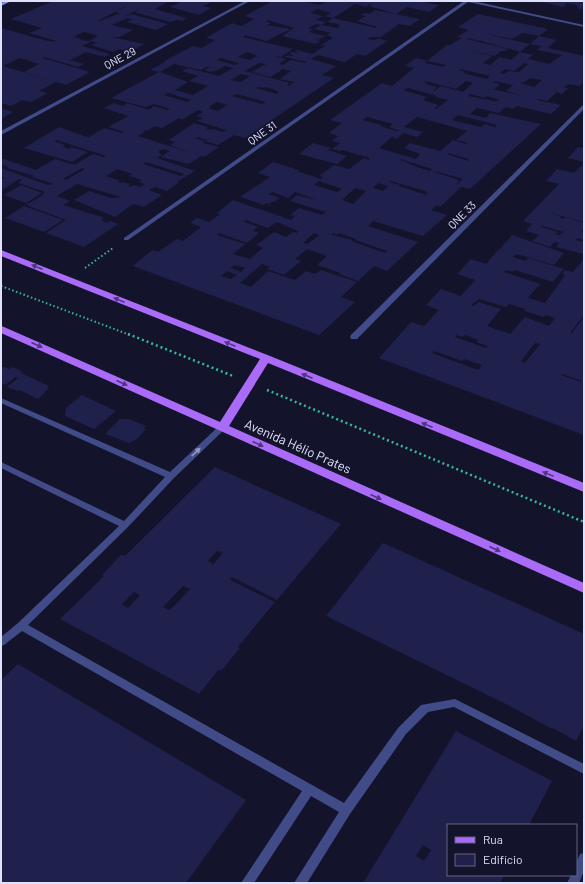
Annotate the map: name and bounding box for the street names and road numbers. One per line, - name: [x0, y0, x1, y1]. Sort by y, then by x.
- street label: QNE 29: [102, 44, 138, 71]
- street label: QNE 31: [245, 118, 279, 147]
- street label: QNE 33: [445, 198, 478, 231]
- street label: Avenida Hélio Prates: [242, 415, 354, 477]

